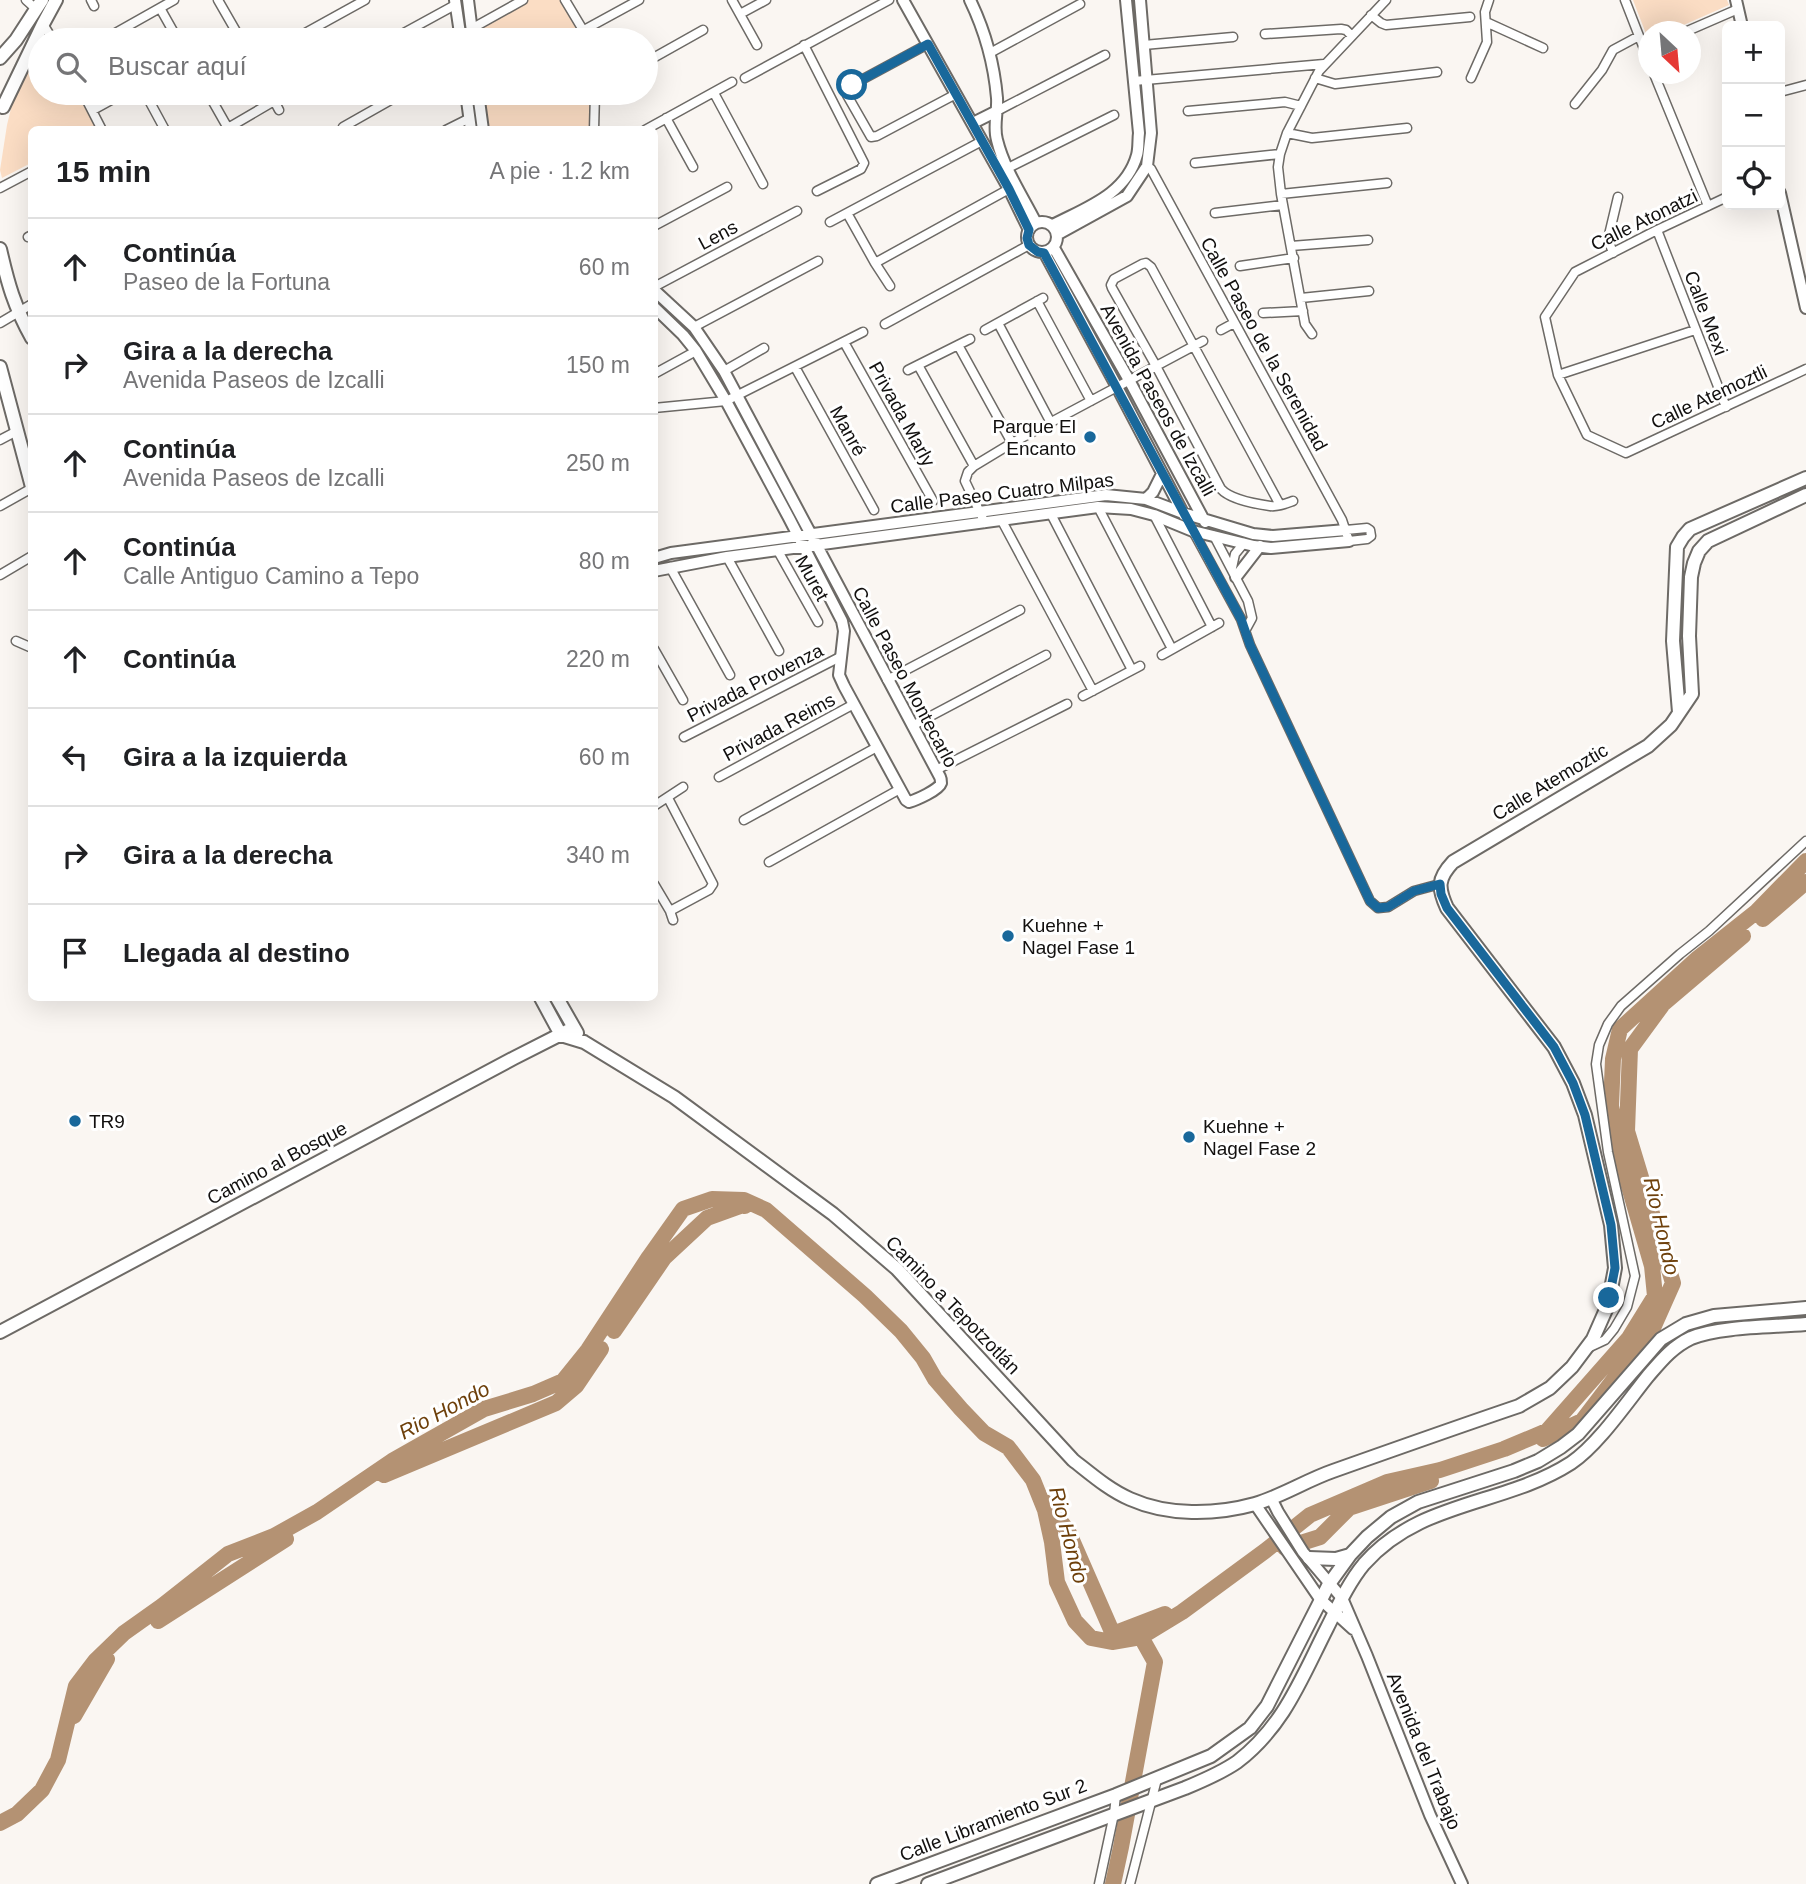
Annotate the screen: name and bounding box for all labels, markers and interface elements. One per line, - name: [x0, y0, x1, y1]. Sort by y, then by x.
- north arrow: [1638, 21, 1701, 84]
- map controls: [1722, 21, 1785, 210]
- button: +: [1722, 21, 1785, 84]
- search box: [28, 28, 658, 105]
- icon: search: [52, 48, 90, 86]
- text: Buscar aquí: [108, 51, 247, 81]
- route start: [836, 69, 867, 100]
- button: −: [1722, 84, 1785, 147]
- button: locate: [1722, 147, 1785, 210]
- text: 15 min: [56, 155, 151, 188]
- text: A pie · 1.2 km: [489, 158, 630, 184]
- street label: Calle Atonatzi: [1587, 185, 1701, 255]
- street label: Lens: [695, 216, 741, 254]
- street label: Calle Paseo de la Serenidad: [1196, 234, 1332, 454]
- text: Continúa: [123, 238, 236, 268]
- icon: ahead: [56, 248, 94, 286]
- text: 60 m: [579, 254, 630, 280]
- street label: Calle Mexi: [1680, 268, 1732, 358]
- text: Paseo de la Fortuna: [123, 269, 330, 295]
- street label: Avenida Paseos de Izcalli: [1096, 300, 1220, 500]
- text: Gira a la derecha: [123, 336, 333, 366]
- icon: right: [56, 346, 94, 384]
- text: 150 m: [566, 352, 630, 378]
- street label: Privada Marly: [865, 358, 940, 470]
- street label: Calle Atemoztli: [1648, 361, 1770, 433]
- text: Avenida Paseos de Izcalli: [123, 367, 385, 393]
- street label: Manré: [826, 402, 870, 460]
- place label: Parque El Encanto: [993, 416, 1076, 459]
- marker: Parque El Encanto: [1082, 429, 1098, 445]
- text: Continúa: [123, 434, 236, 464]
- icon: ahead: [56, 444, 94, 482]
- text: 250 m: [566, 450, 630, 476]
- text: Avenida Paseos de Izcalli: [123, 465, 385, 491]
- street label: Calle Paseo Cuatro Milpas: [889, 469, 1115, 517]
- text: Continúa: [123, 532, 236, 562]
- icon: ahead: [56, 542, 94, 580]
- text: 80 m: [579, 548, 630, 574]
- street label: Muret: [791, 552, 833, 605]
- text: Calle Antiguo Camino a Tepo: [123, 563, 419, 589]
- street label: Calle Paseo Montecarlo: [848, 583, 962, 771]
- street label: Privada Provenza: [683, 639, 827, 726]
- icon: ahead: [56, 640, 94, 678]
- text: Continúa: [123, 644, 236, 674]
- text: 220 m: [566, 646, 630, 672]
- street label: Privada Reims: [720, 689, 838, 765]
- icon: left: [56, 738, 94, 776]
- street label: Calle Atemoztic: [1488, 739, 1612, 825]
- text: Gira a la izquierda: [123, 742, 347, 772]
- text: 60 m: [579, 744, 630, 770]
- icon: right: [56, 836, 94, 874]
- text: Gira a la derecha: [123, 840, 333, 870]
- text: 340 m: [566, 842, 630, 868]
- place label: Kuehne + Nagel Fase 1: [1022, 915, 1135, 958]
- marker: Kuehne + Nagel Fase 1: [1000, 928, 1016, 944]
- icon: arrive: [56, 934, 94, 972]
- text: Llegada al destino: [123, 938, 350, 968]
- place label: TR9: [89, 1111, 125, 1132]
- marker: TR9: [67, 1113, 83, 1129]
- place label: Kuehne + Nagel Fase 2: [1203, 1116, 1316, 1159]
- street label: Camino al Bosque: [204, 1117, 350, 1209]
- marker: Kuehne + Nagel Fase 2: [1181, 1129, 1197, 1145]
- water label: Rio Hondo: [1640, 1175, 1684, 1277]
- street label: Camino a Tepotzotlán: [882, 1232, 1024, 1378]
- route end: [1593, 1282, 1624, 1313]
- water label: Rio Hondo: [395, 1376, 493, 1443]
- water label: Rio Hondo: [1045, 1484, 1093, 1586]
- street label: Avenida del Trabajo: [1383, 1669, 1465, 1833]
- street label: Calle Libramiento Sur 2: [897, 1775, 1089, 1865]

